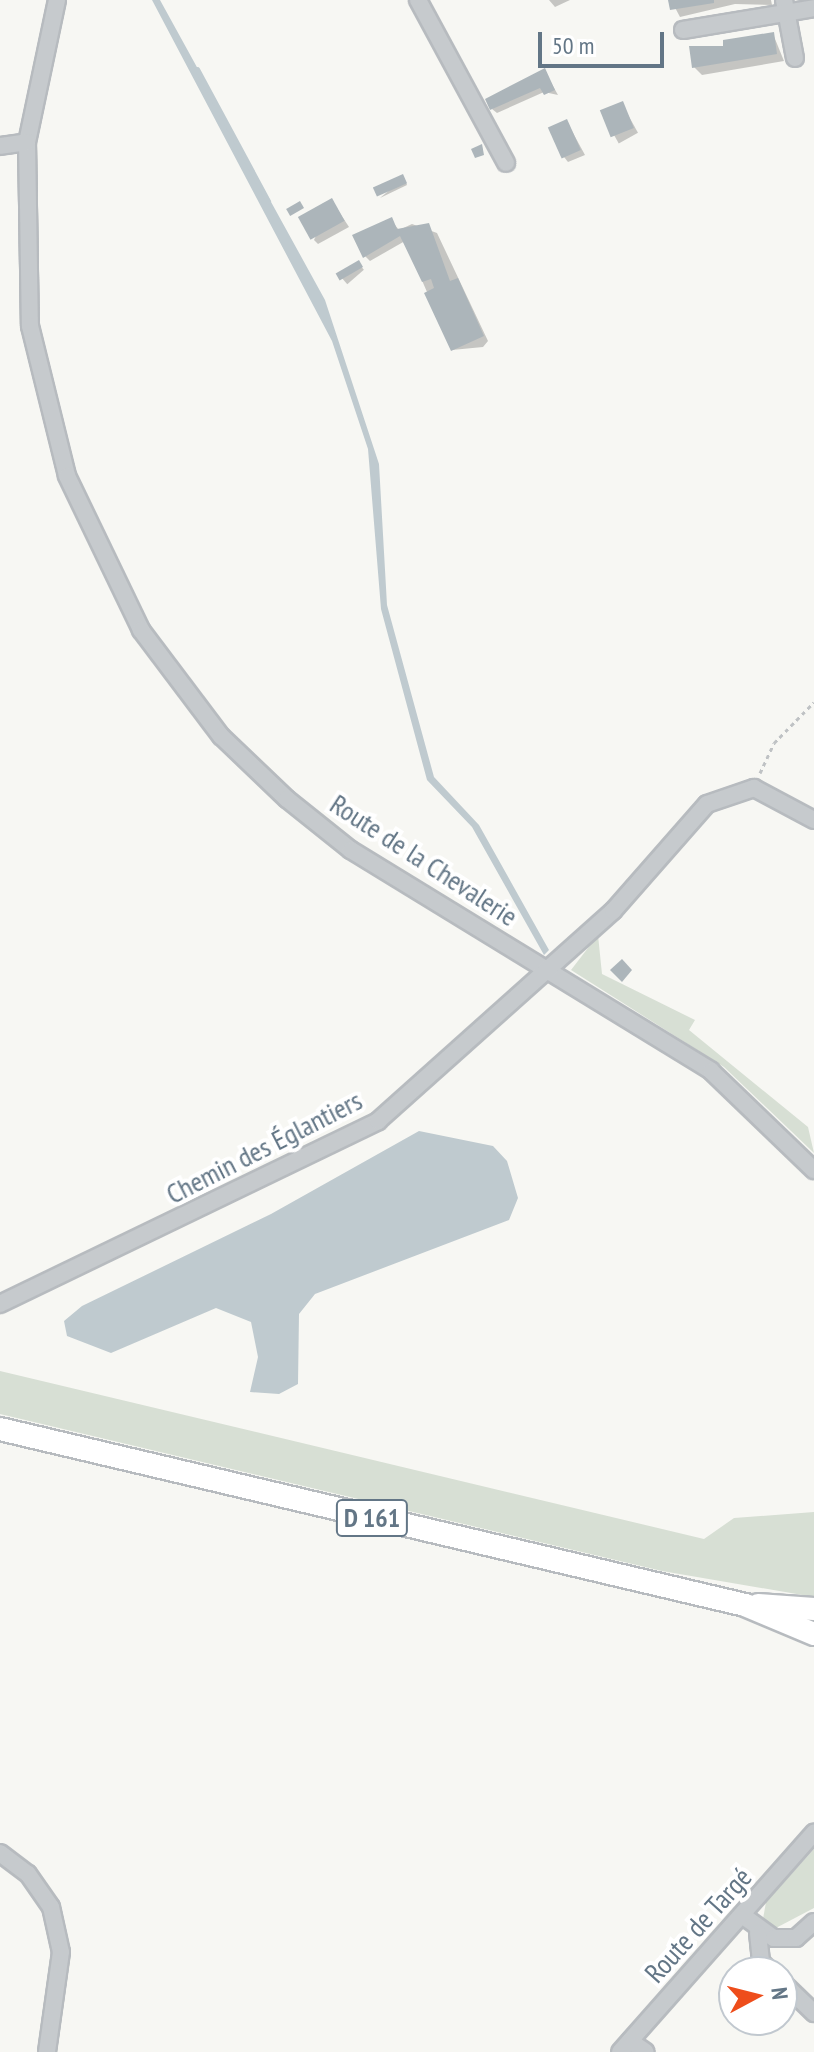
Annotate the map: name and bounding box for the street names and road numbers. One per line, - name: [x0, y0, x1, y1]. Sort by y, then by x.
- street label: Route de la Chevalerie: [324, 787, 524, 933]
- street label: Chemin des Églantiers: [161, 1083, 367, 1211]
- road number: D 161: [334, 1496, 410, 1540]
- street label: Route de Targé: [637, 1860, 759, 1990]

